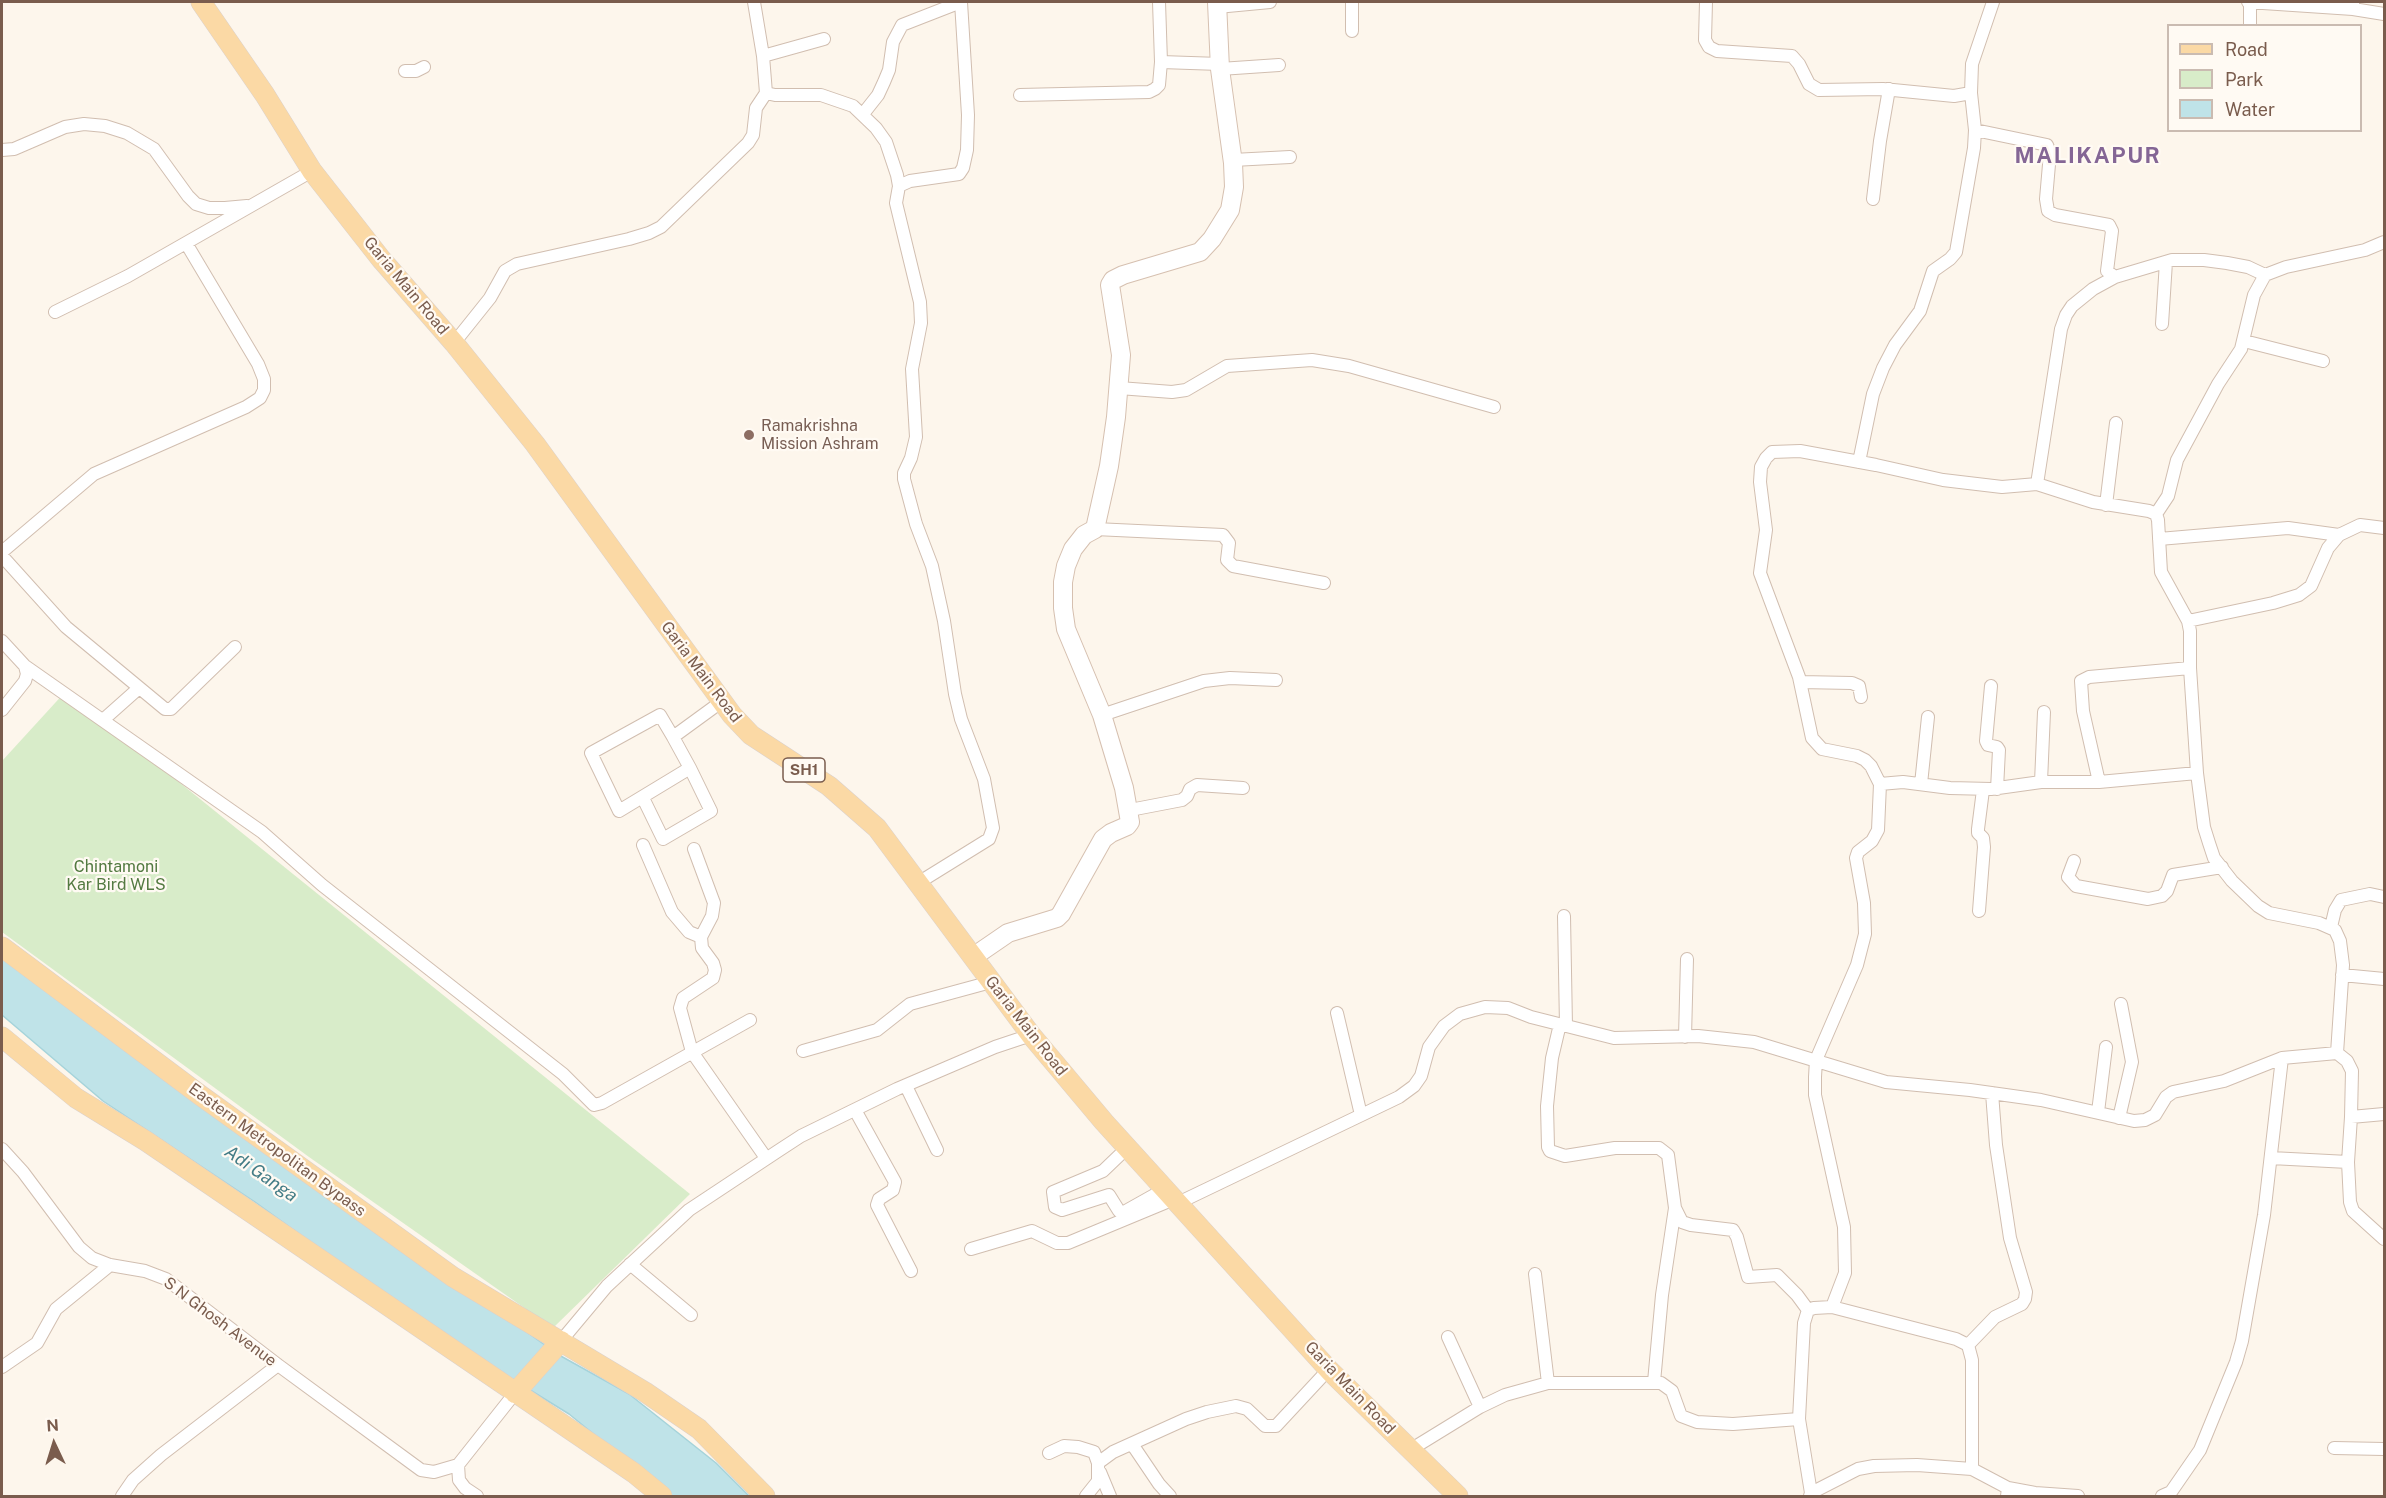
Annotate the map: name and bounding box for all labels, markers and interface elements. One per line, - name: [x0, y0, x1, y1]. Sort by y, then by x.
- legend: [2167, 24, 2362, 132]
- text: Road: [2225, 39, 2268, 60]
- text: Park: [2225, 69, 2263, 90]
- text: Water: [2225, 99, 2275, 120]
- district label: MALIKAPUR: [2015, 143, 2161, 169]
- street label: Garia Main Road: [360, 233, 452, 339]
- place label: Ramakrishna Mission Ashram: [761, 416, 879, 454]
- marker: Ramakrishna Mission Ashram: [742, 428, 756, 442]
- street label: Garia Main Road: [657, 618, 745, 726]
- road number: SH1: [783, 758, 825, 782]
- park label: Chintamoni Kar Bird WLS: [66, 857, 166, 895]
- street label: Garia Main Road: [981, 972, 1071, 1080]
- street label: Eastern Metropolitan Bypass: [185, 1079, 369, 1221]
- water label: Adi Ganga: [221, 1141, 301, 1207]
- street label: S N Ghosh Avenue: [160, 1273, 280, 1371]
- street label: Garia Main Road: [1301, 1338, 1399, 1438]
- north arrow: [24, 1414, 84, 1474]
- text: N: [46, 1416, 60, 1435]

